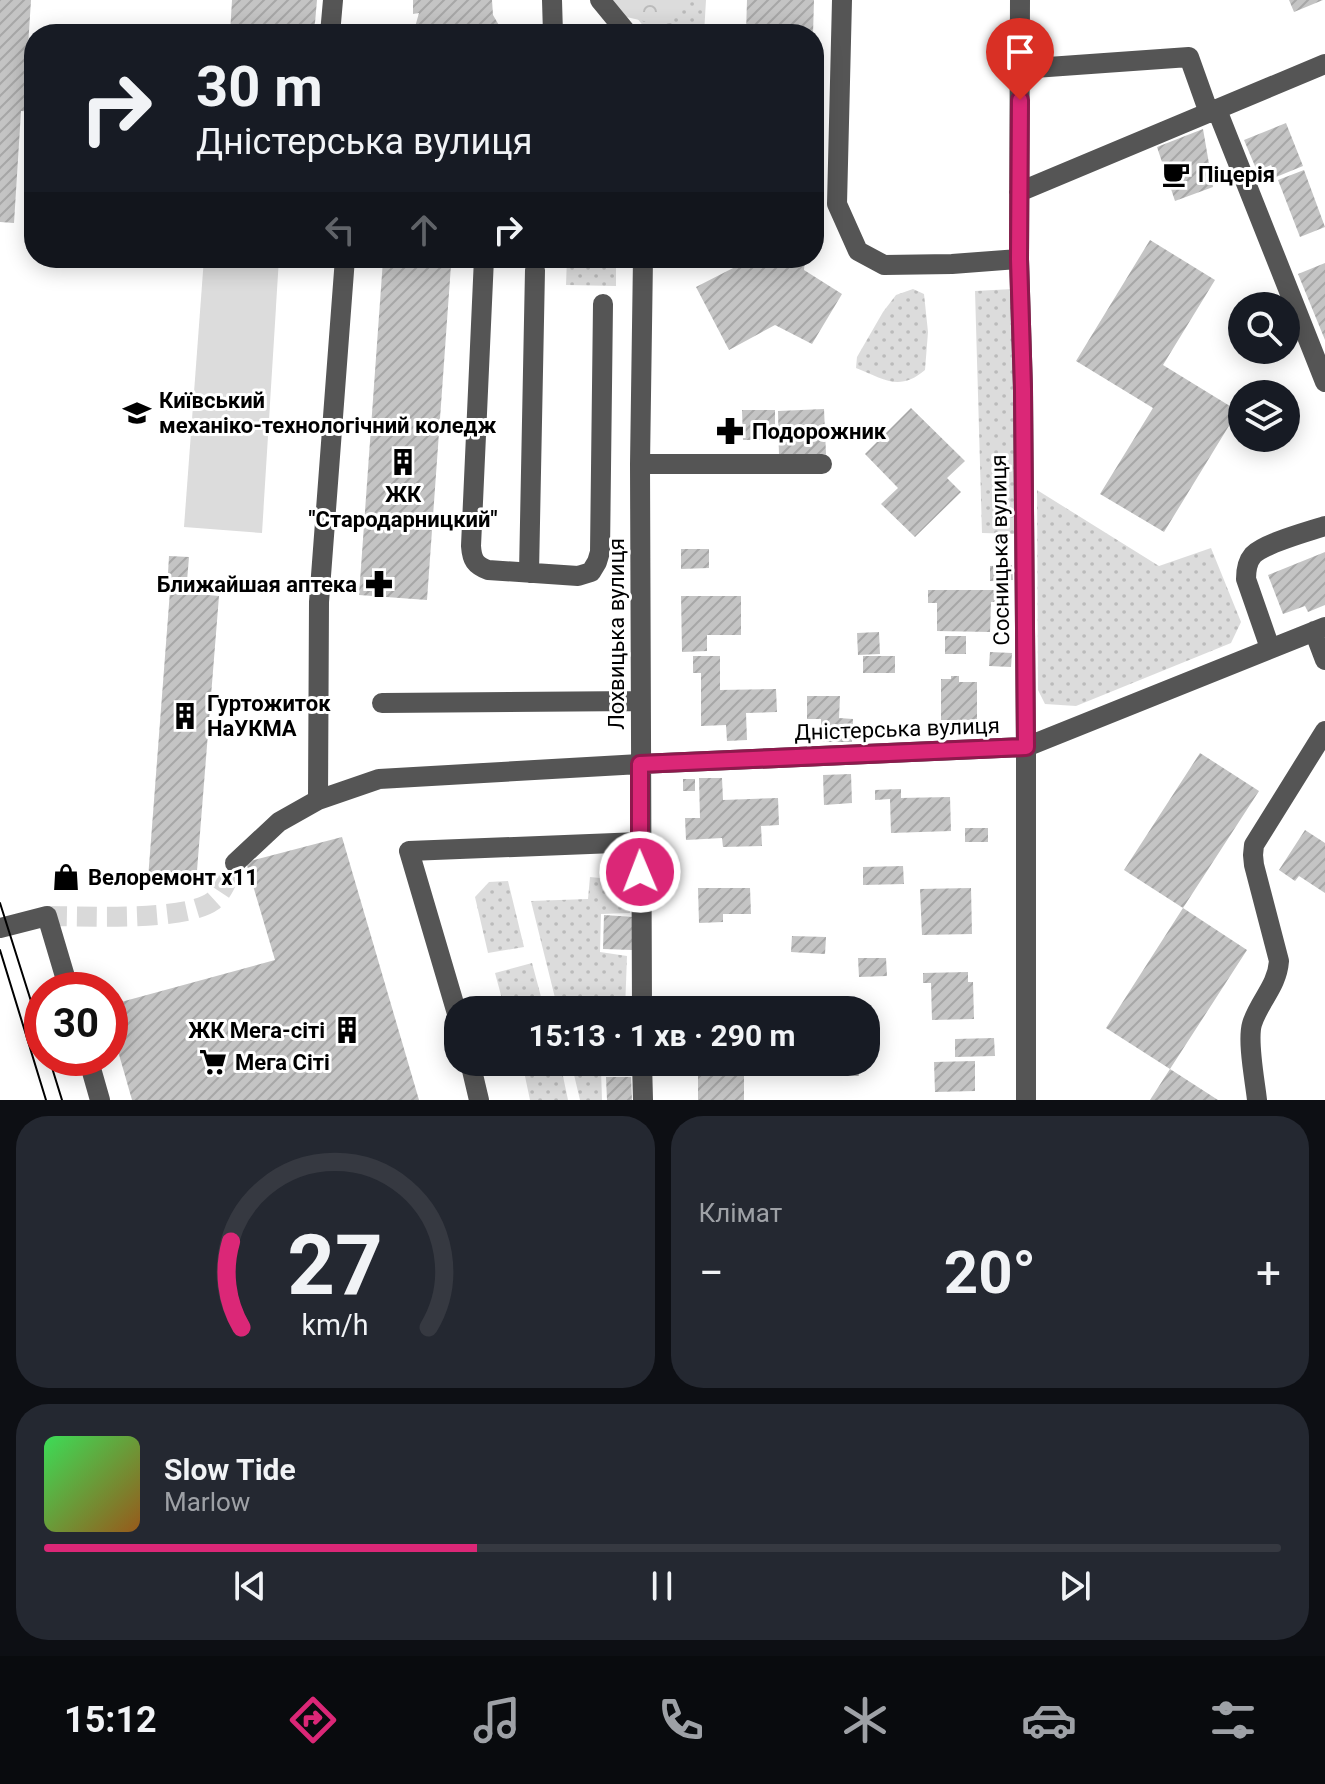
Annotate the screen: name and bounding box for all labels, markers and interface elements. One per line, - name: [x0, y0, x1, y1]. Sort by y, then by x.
- pin: [986, 18, 1054, 100]
- icon: arrive: [998, 30, 1042, 74]
- text: 30 m: [196, 54, 323, 120]
- icon: right: [64, 56, 168, 160]
- text: Дністерська вулиця: [196, 121, 533, 163]
- cafe icon: Піцерія: [1161, 159, 1191, 189]
- place label: Піцерія: [1198, 162, 1275, 187]
- icon: left: [318, 208, 362, 252]
- icon: ahead: [402, 208, 446, 252]
- icon: right: [486, 208, 530, 252]
- map controls: [1228, 292, 1300, 452]
- button: search: [1228, 292, 1300, 364]
- button: layers: [1228, 380, 1300, 452]
- place label: Київський механіко-технологічний коледж: [159, 388, 496, 438]
- school or university icon: Київський механіко-технологічний коледж: [122, 398, 152, 428]
- pharmacy icon: Подорожник: [715, 416, 745, 446]
- place label: Подорожник: [752, 419, 887, 444]
- building icon: ЖК "Стародарницкий": [388, 447, 418, 477]
- street label: Сосницька вулиця: [986, 454, 1014, 646]
- place label: ЖК "Стародарницкий": [309, 482, 497, 532]
- street label: Лохвицька вулиця: [604, 538, 629, 730]
- pharmacy icon: Ближайшая аптека: [364, 569, 394, 599]
- place label: Ближайшая аптека: [157, 572, 357, 597]
- place label: Гуртожиток НаУКМА: [207, 691, 331, 741]
- building icon: Гуртожиток НаУКМА: [170, 701, 200, 731]
- street label: Дністерська вулиця: [794, 713, 1000, 745]
- position arrow: [598, 830, 682, 914]
- shop icon: Велоремонт x11: [51, 862, 81, 892]
- place label: Велоремонт x11: [88, 865, 258, 890]
- speed limit sign: 30: [24, 972, 128, 1076]
- building icon: ЖК Мега-сіті: [332, 1015, 362, 1045]
- place label: ЖК Мега-сіті: [188, 1018, 325, 1043]
- text: 15:13 · 1 хв · 290 m: [528, 1018, 796, 1053]
- supermarket icon: Мега Сіті: [198, 1047, 228, 1077]
- place label: Мега Сіті: [235, 1050, 330, 1075]
- text: Клімат: [699, 1198, 782, 1228]
- text: 27: [288, 1217, 383, 1314]
- text: 20°: [944, 1237, 1036, 1308]
- text: −: [699, 1247, 724, 1299]
- text: +: [1256, 1247, 1281, 1299]
- text: km/h: [302, 1308, 369, 1342]
- text: Slow Tide: [164, 1452, 296, 1487]
- text: Marlow: [164, 1487, 250, 1517]
- icon: previous: [228, 1564, 272, 1608]
- icon: pause: [640, 1564, 684, 1608]
- icon: next: [1053, 1564, 1097, 1608]
- icon: directions: [285, 1692, 341, 1748]
- icon: music: [469, 1692, 525, 1748]
- icon: phone: [653, 1692, 709, 1748]
- icon: climate: [837, 1692, 893, 1748]
- icon: car: [1021, 1692, 1077, 1748]
- icon: filters: [1205, 1692, 1261, 1748]
- text: 15:12: [64, 1699, 157, 1741]

